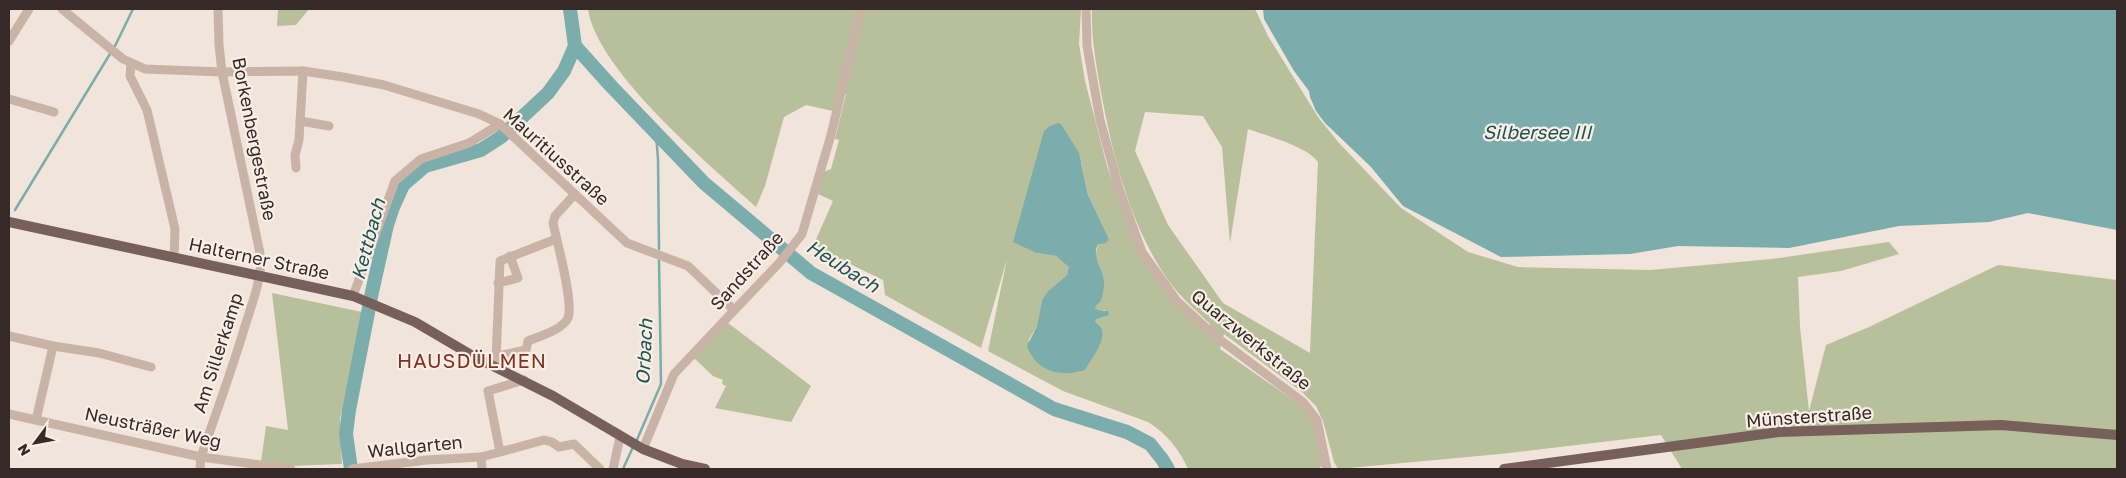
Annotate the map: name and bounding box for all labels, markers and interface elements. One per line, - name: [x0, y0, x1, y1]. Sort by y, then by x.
- street label: Borkenbergestraße: [228, 55, 282, 222]
- street label: Mauritiusstraße: [499, 103, 614, 210]
- water label: Silbersee III: [1483, 120, 1593, 143]
- water label: Kettbach: [346, 194, 390, 282]
- street label: Sandstraße: [705, 226, 787, 314]
- street label: Halterner Straße: [187, 232, 332, 284]
- water label: Heubach: [803, 234, 885, 298]
- street label: Quarzwerkstraße: [1187, 284, 1316, 394]
- street label: Am Sillerkamp: [187, 290, 247, 415]
- water label: Orbach: [630, 317, 657, 385]
- district label: HAUSDÜLMEN: [397, 348, 547, 372]
- street label: Münsterstraße: [1745, 401, 1873, 431]
- street label: Neusträßer Weg: [83, 402, 224, 452]
- north arrow: [10, 418, 60, 468]
- street label: Wallgarten: [366, 430, 463, 462]
- text: N: [14, 441, 34, 459]

